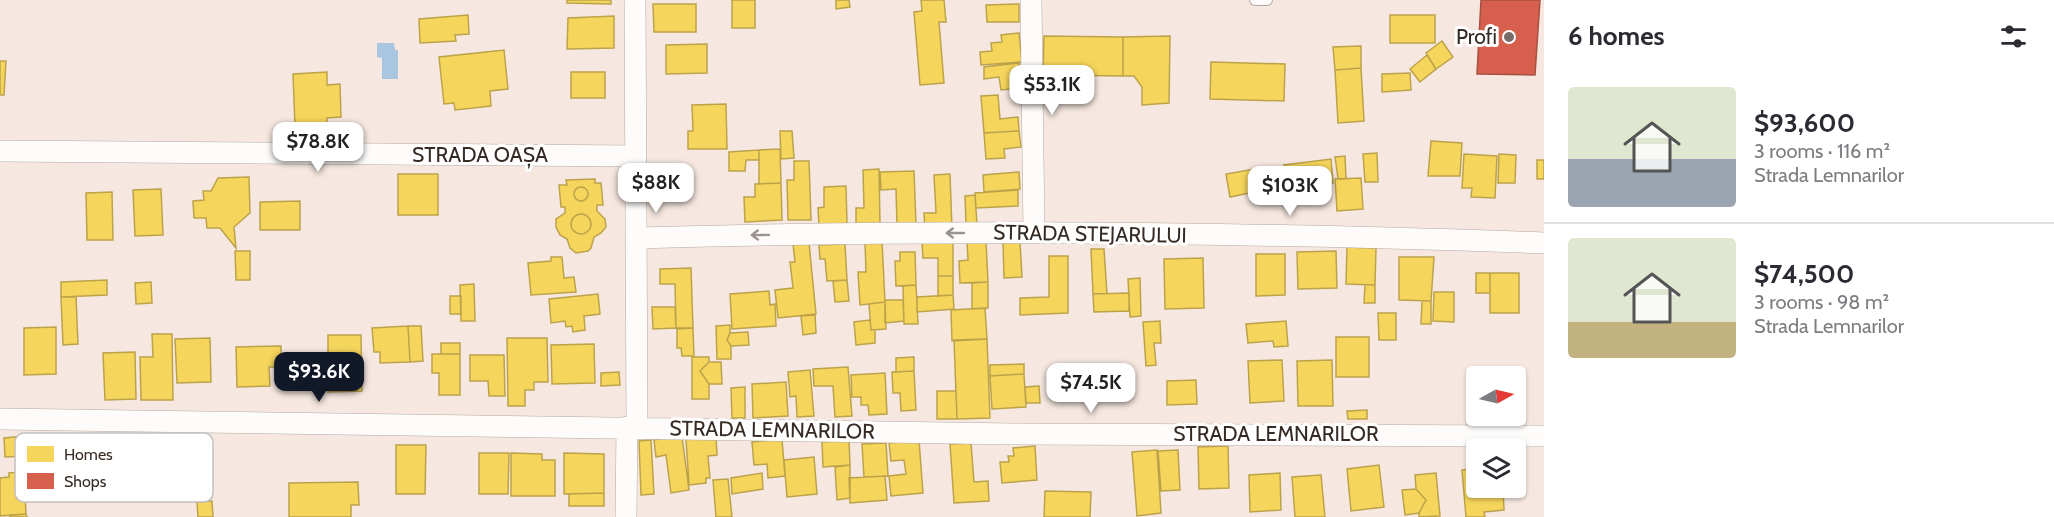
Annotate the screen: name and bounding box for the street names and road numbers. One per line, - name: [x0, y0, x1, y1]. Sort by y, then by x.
- street label: STRADA OAȘA: [412, 142, 548, 169]
- street label: STRADA STEJARULUI: [993, 219, 1187, 248]
- street label: STRADA LEMNARILOR: [669, 415, 875, 444]
- street label: STRADA LEMNARILOR: [1173, 421, 1379, 446]

